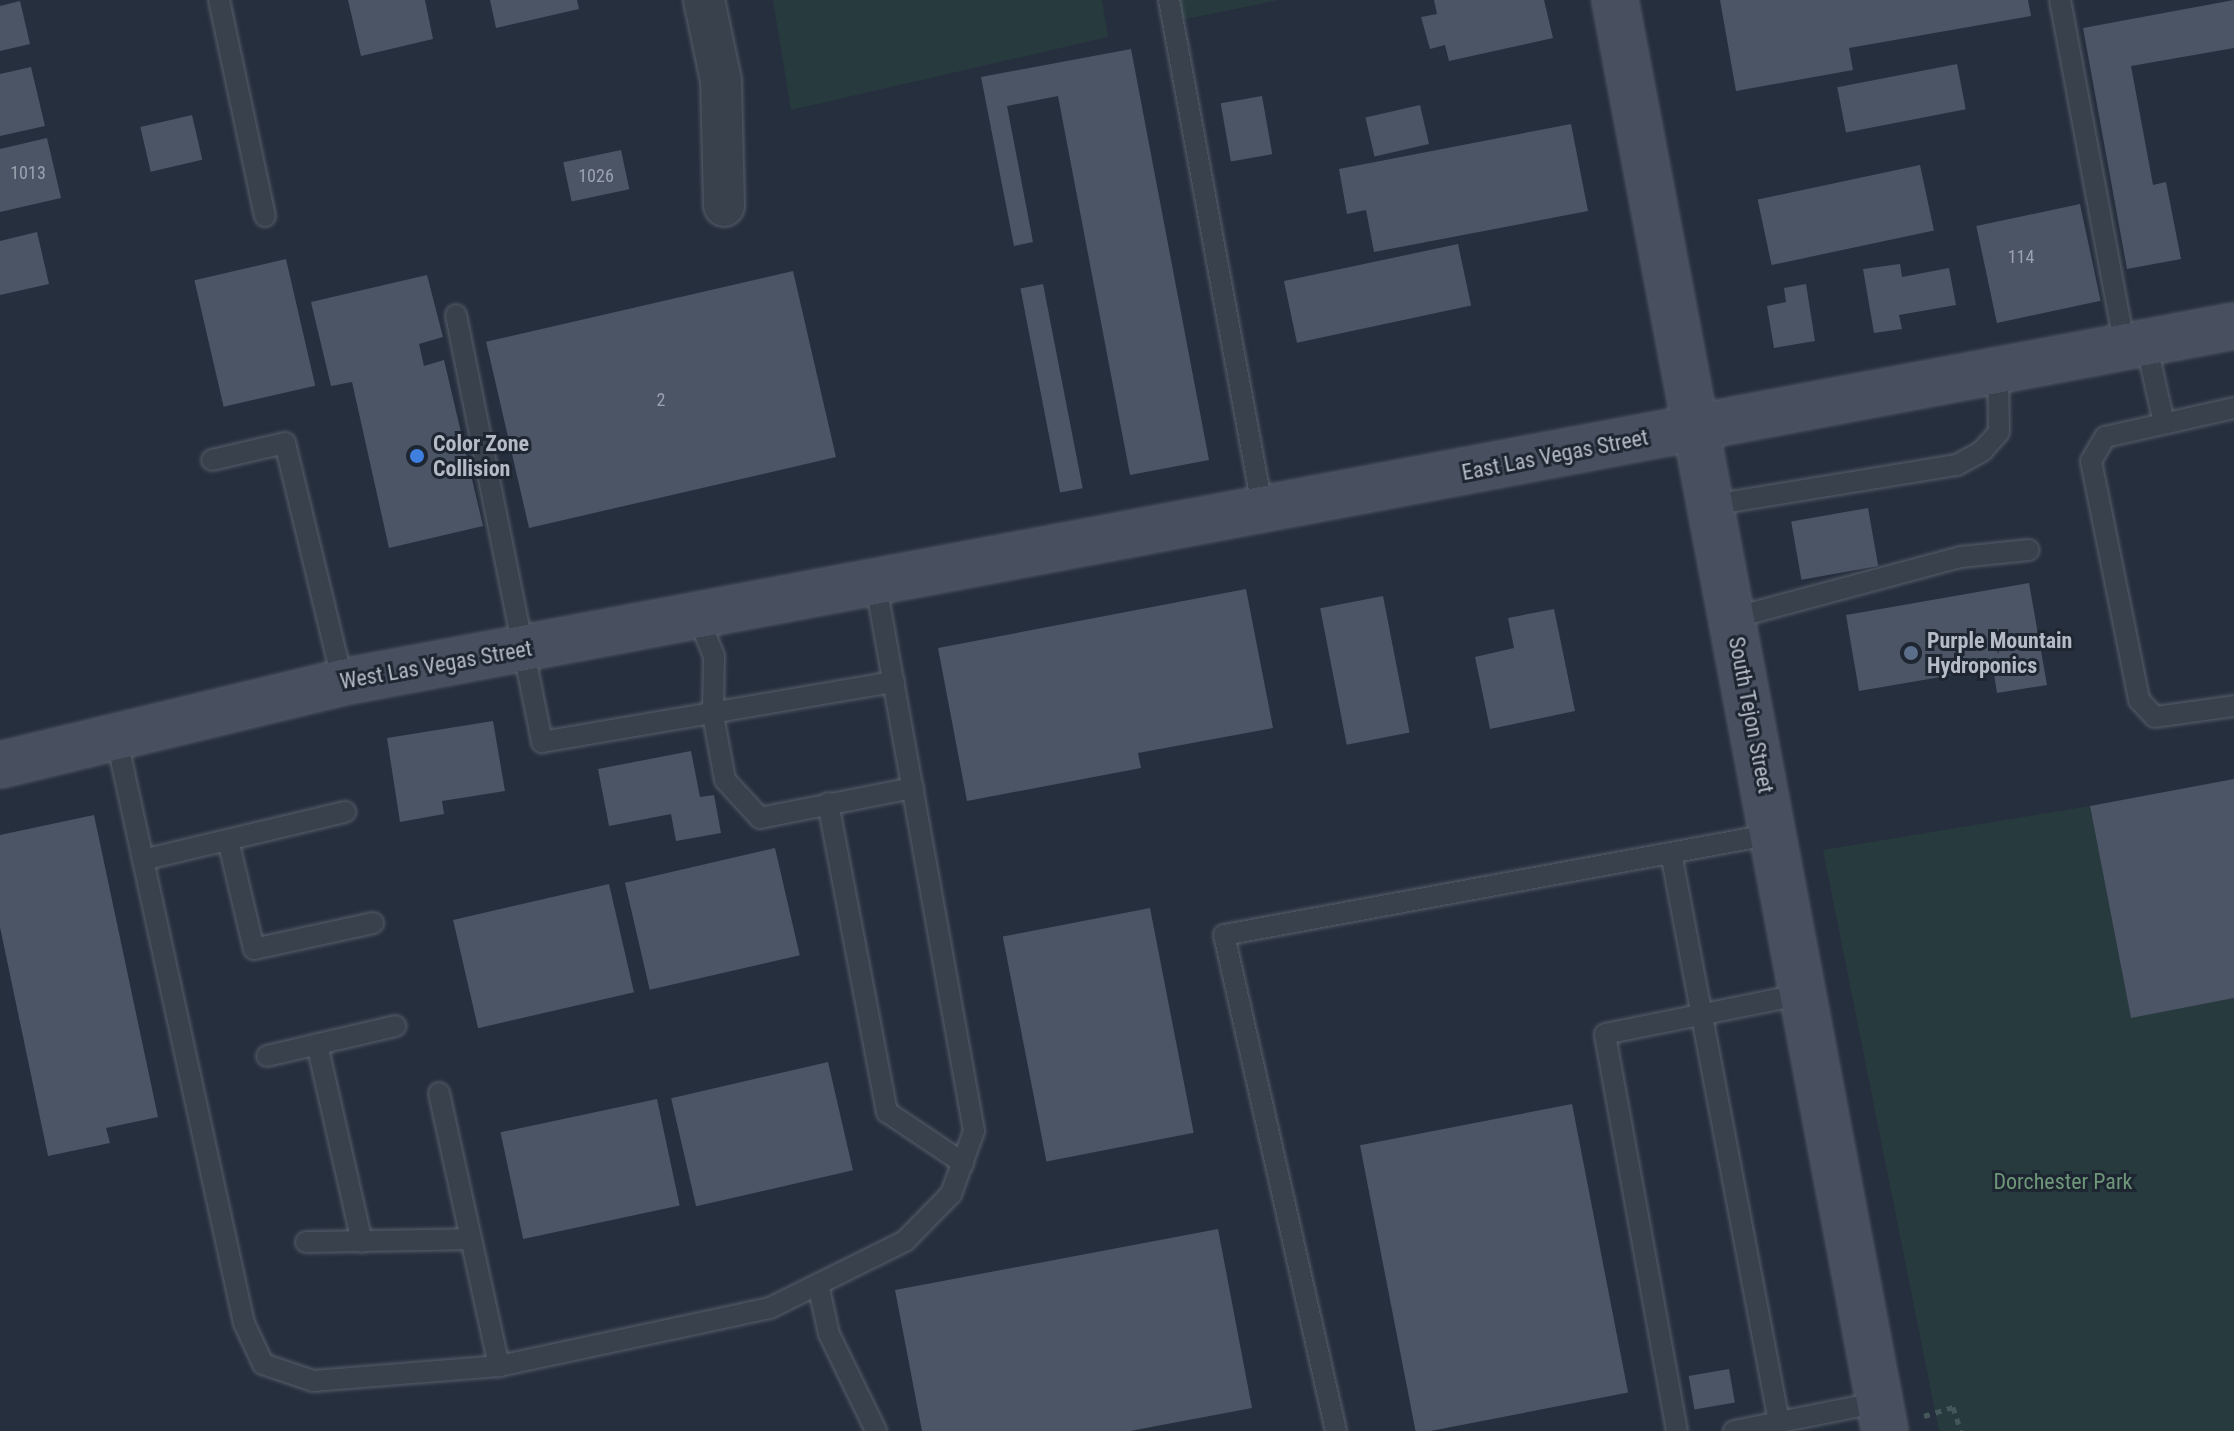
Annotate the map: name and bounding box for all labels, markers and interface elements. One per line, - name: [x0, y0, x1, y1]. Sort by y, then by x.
- house number: 1013: [10, 162, 46, 184]
- house number: 1026: [578, 165, 614, 187]
- house number: 114: [2008, 246, 2034, 268]
- house number: 2: [657, 389, 665, 411]
- street label: East Las Vegas Street: [1460, 424, 1650, 486]
- place label: Color Zone Collision: [433, 430, 529, 482]
- marker: Color Zone Collision: [408, 447, 426, 465]
- place label: Purple Mountain Hydroponics: [1927, 627, 2072, 678]
- street label: South Tejon Street: [1723, 634, 1779, 796]
- street label: West Las Vegas Street: [338, 635, 534, 695]
- marker: Purple Mountain Hydroponics: [1902, 644, 1920, 662]
- park label: Dorchester Park: [1993, 1169, 2133, 1195]

